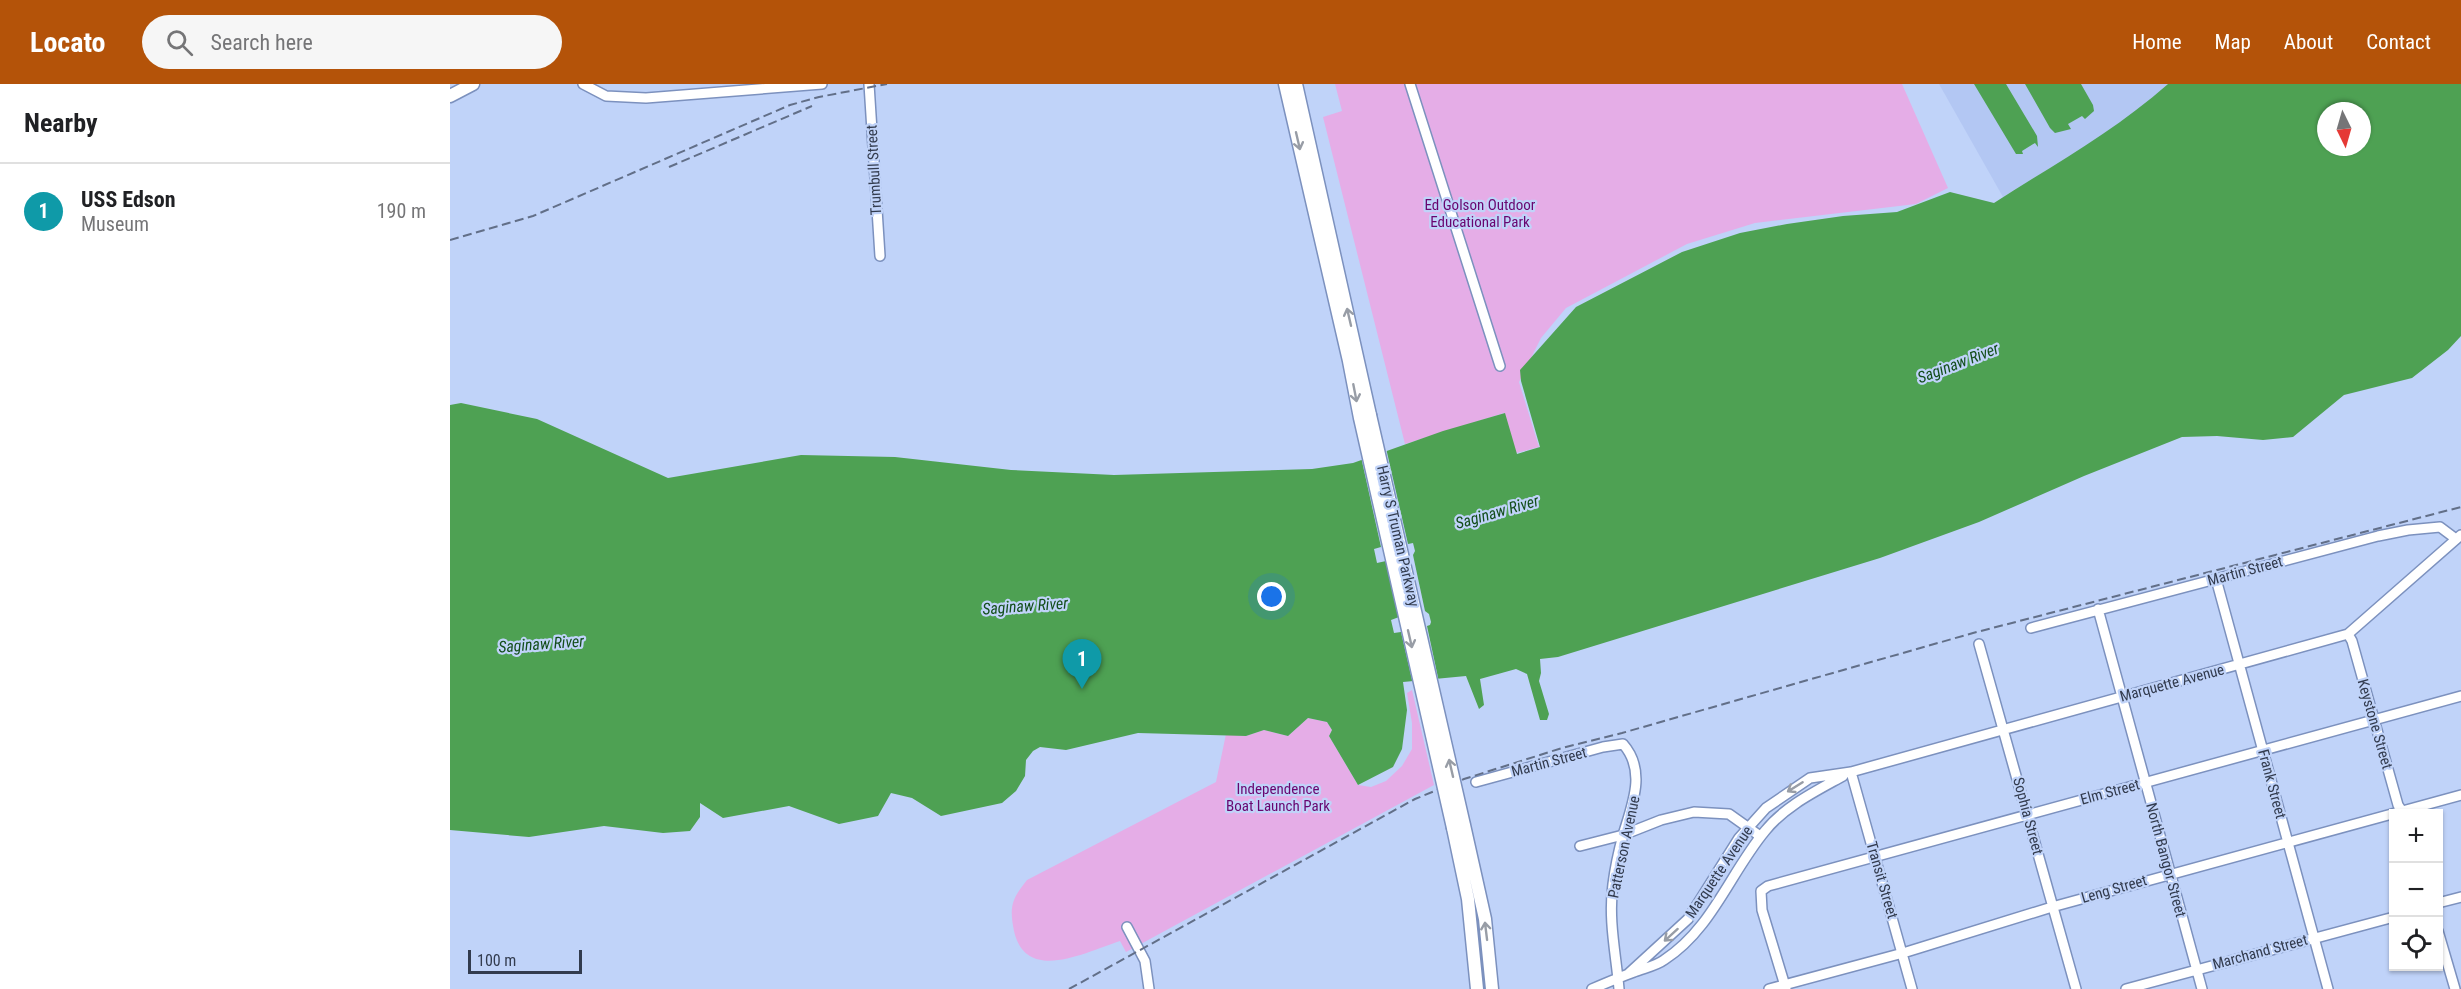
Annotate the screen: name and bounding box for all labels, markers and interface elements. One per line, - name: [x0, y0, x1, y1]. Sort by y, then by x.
- search box: [142, 15, 562, 69]
- text: Locato: [30, 26, 106, 59]
- icon: search: [163, 26, 196, 59]
- text: Search here: [211, 30, 313, 55]
- text: Home: [2132, 30, 2182, 54]
- text: Map: [2215, 30, 2251, 54]
- text: About: [2284, 30, 2333, 54]
- text: Contact: [2366, 30, 2431, 54]
- north arrow: [2317, 102, 2371, 156]
- text: Nearby: [24, 108, 98, 138]
- street label: Trumbull Street: [863, 124, 885, 216]
- one-way arrow: [1293, 131, 1304, 150]
- text: USS Edson: [81, 187, 176, 212]
- park label: Ed Golson Outdoor Educational Park: [1425, 196, 1536, 231]
- text: 1: [38, 199, 49, 223]
- text: 190 m: [377, 199, 426, 223]
- text: Museum: [81, 212, 149, 236]
- one-way arrow: [1343, 308, 1354, 327]
- water label: Saginaw River: [1915, 338, 2003, 387]
- one-way arrow: [1350, 382, 1361, 402]
- street label: Harry S Truman Parkway: [1373, 464, 1423, 608]
- water label: Saginaw River: [1453, 491, 1542, 533]
- street label: Martin Street: [2205, 552, 2285, 590]
- your location: [1257, 582, 1286, 611]
- water label: Saginaw River: [982, 593, 1070, 618]
- one-way arrow: [1405, 629, 1416, 648]
- water label: Saginaw River: [498, 631, 586, 656]
- pin: 1: [1062, 640, 1102, 689]
- street label: Marquette Avenue: [2118, 660, 2226, 706]
- street label: Keystone Street: [2354, 677, 2396, 771]
- street label: Martin Street: [1509, 743, 1589, 781]
- street label: Frank Street: [2254, 747, 2290, 821]
- one-way arrow: [1444, 759, 1456, 778]
- street label: Sophia Street: [2009, 775, 2047, 857]
- street label: Elm Street: [2078, 775, 2142, 809]
- park label: Independence Boat Launch Park: [1226, 780, 1330, 815]
- one-way arrow: [1787, 782, 1804, 794]
- street label: Patterson Avenue: [1604, 794, 1644, 900]
- street label: North Bangor Street: [2142, 801, 2190, 919]
- map controls: [2389, 809, 2443, 971]
- button: +: [2389, 809, 2443, 863]
- street label: Marquette Avenue: [1682, 822, 1756, 922]
- street label: Transit Street: [1862, 839, 1902, 921]
- button: −: [2389, 863, 2443, 917]
- street label: Leng Street: [2079, 871, 2149, 907]
- button: locate: [2389, 917, 2443, 971]
- one-way arrow: [1480, 921, 1491, 941]
- one-way arrow: [1664, 928, 1679, 942]
- street label: Marchand Street: [2211, 931, 2309, 973]
- scale bar: [468, 947, 582, 974]
- text: 100 m: [477, 951, 516, 970]

